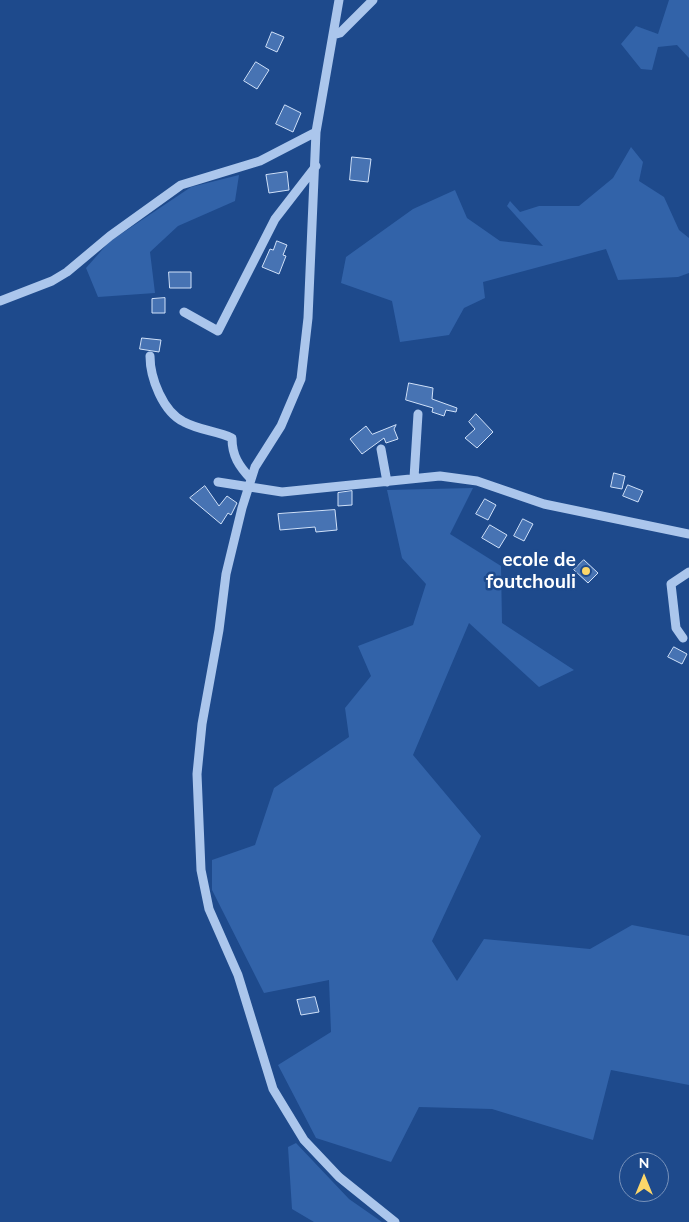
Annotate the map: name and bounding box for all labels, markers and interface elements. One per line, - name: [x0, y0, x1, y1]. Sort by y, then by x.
- place label: ecole de foutchouli: [486, 549, 576, 593]
- marker: ecole de foutchouli: [580, 565, 592, 577]
- north arrow: [619, 1152, 669, 1202]
- text: N: [639, 1154, 649, 1172]

